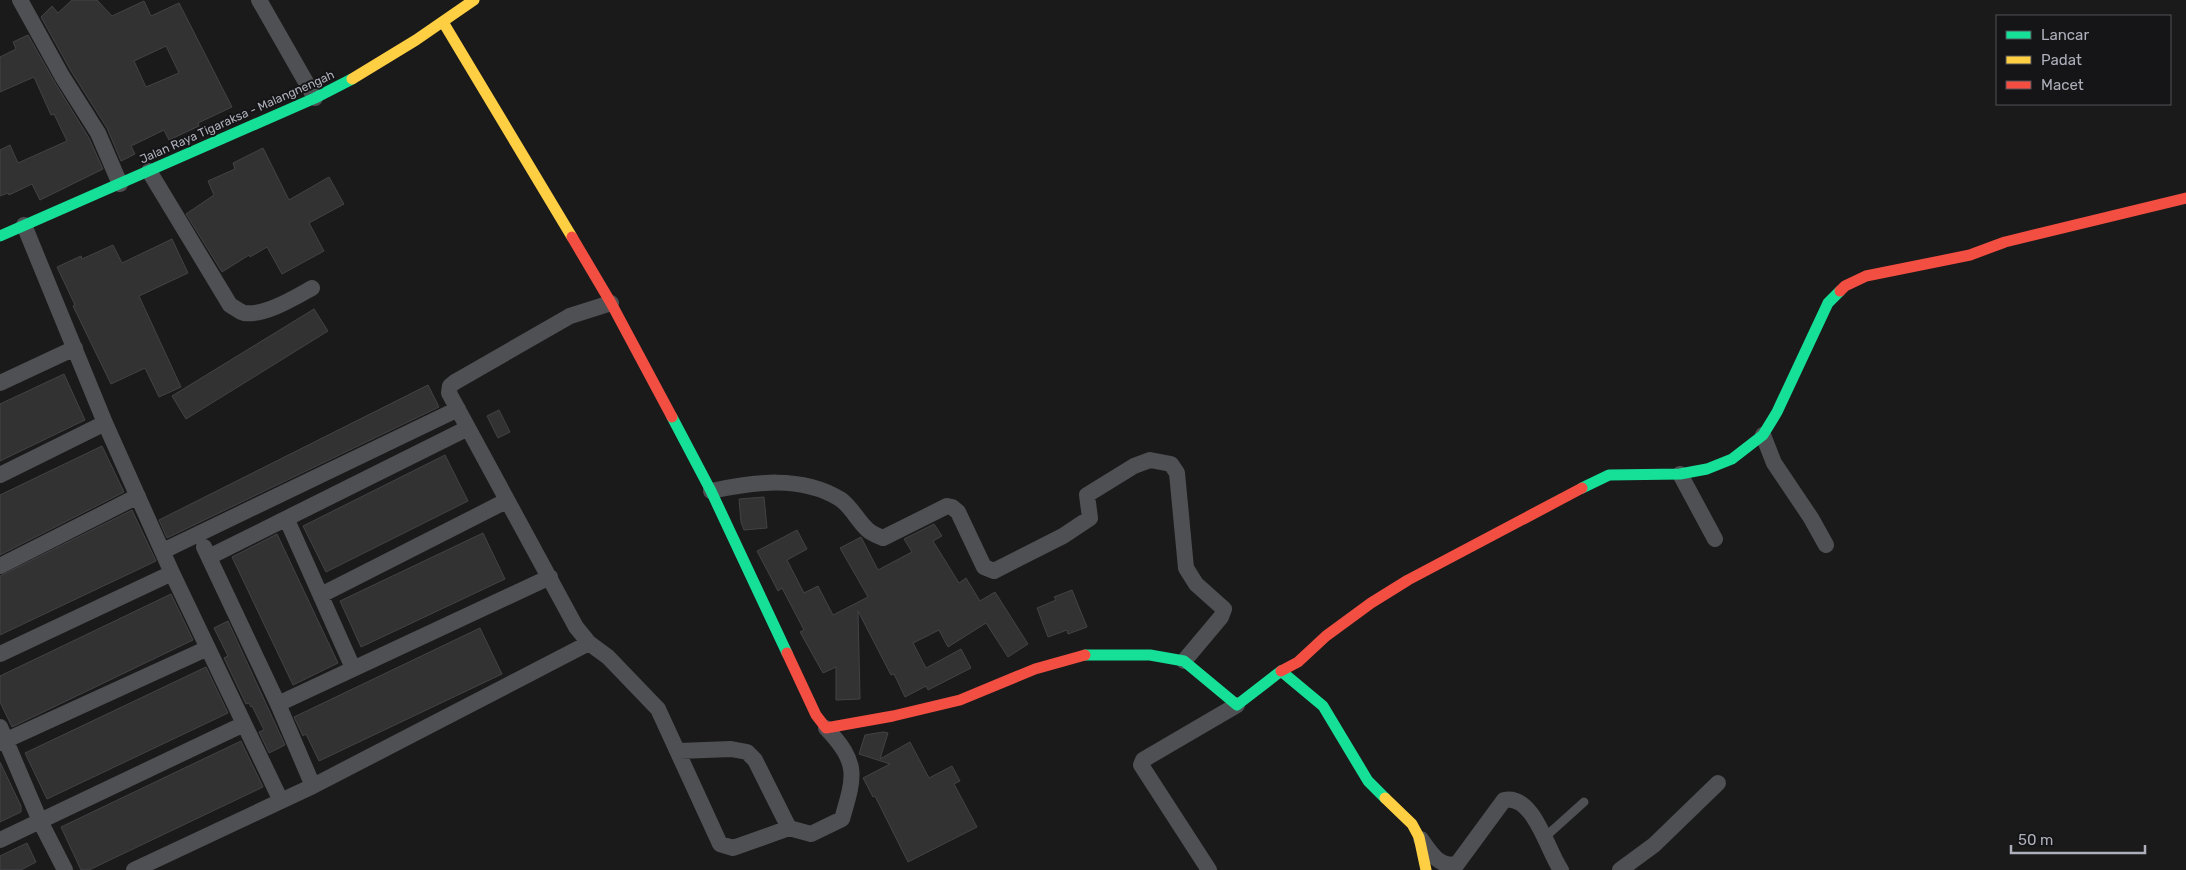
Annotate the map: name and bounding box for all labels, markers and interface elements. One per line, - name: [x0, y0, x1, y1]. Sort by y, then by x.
- legend: [1996, 15, 2171, 105]
- text: Lancar: [2041, 26, 2089, 44]
- text: Padat: [2041, 51, 2082, 69]
- street label: Jalan Raya Tigaraksa - Malangnengah: [137, 68, 337, 166]
- text: Macet: [2041, 76, 2084, 94]
- scale bar: [2011, 822, 2145, 854]
- text: 50 m: [2018, 831, 2053, 849]

